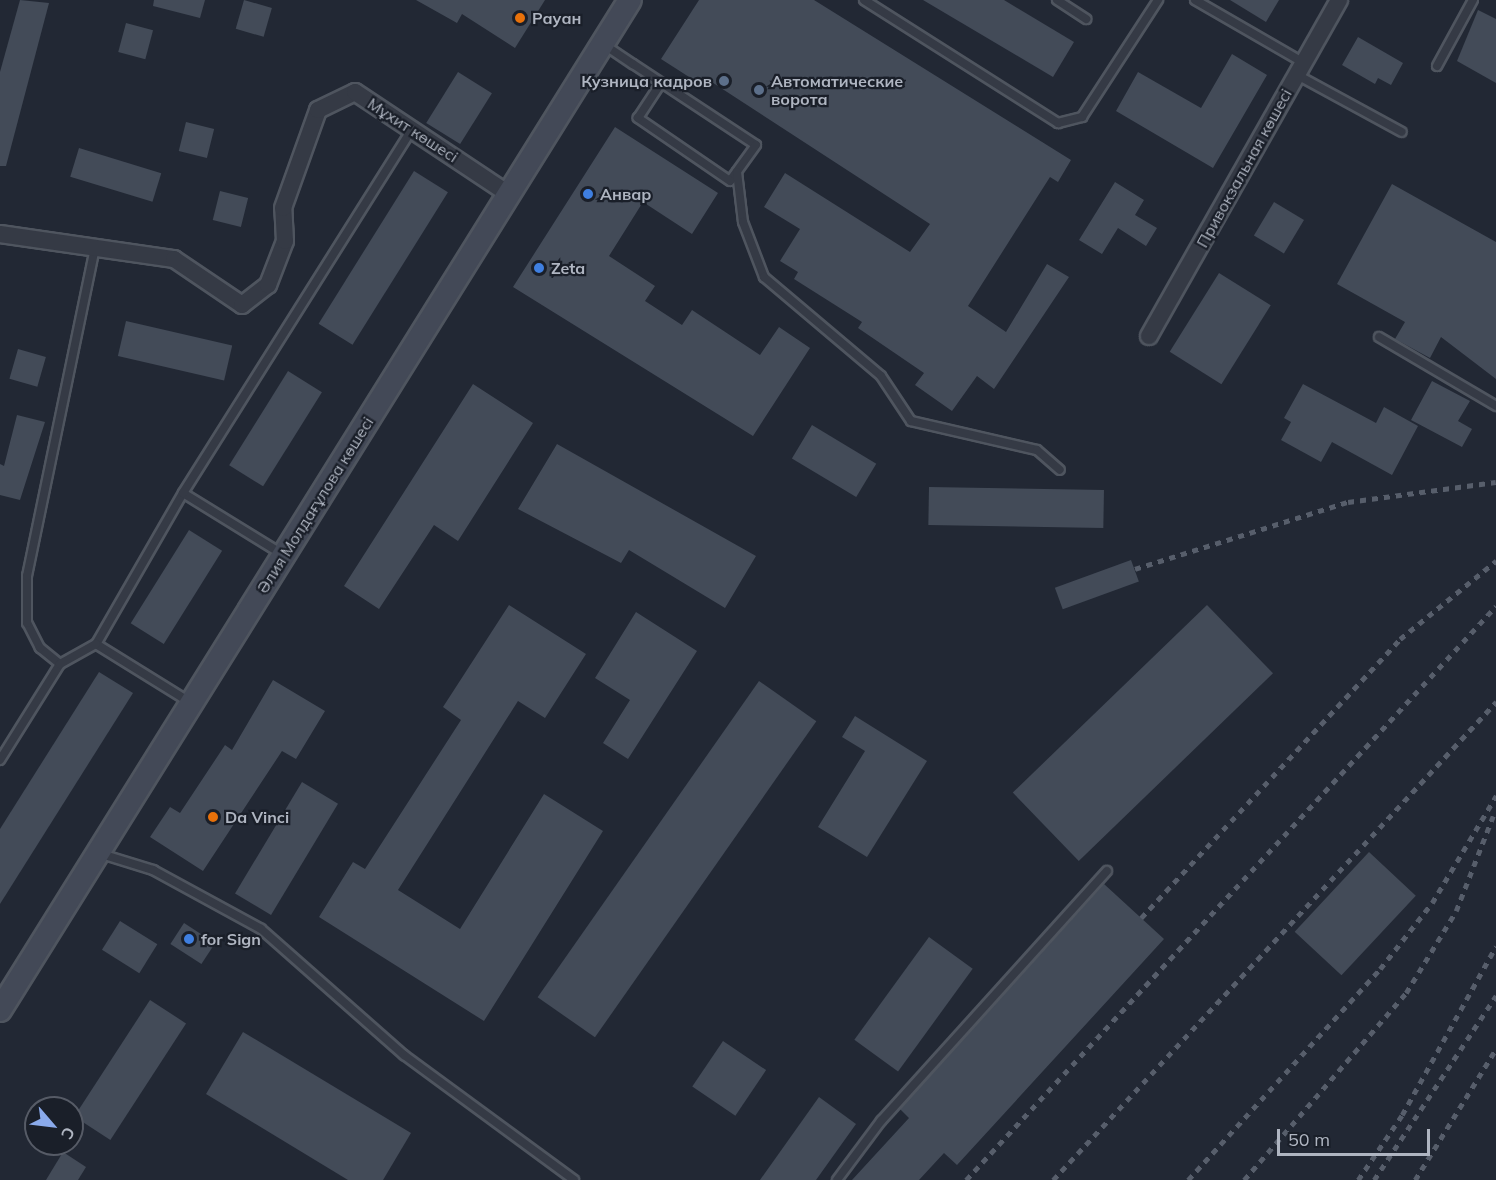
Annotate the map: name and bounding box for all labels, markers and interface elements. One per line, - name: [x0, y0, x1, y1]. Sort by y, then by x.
- place label: Рауан: [532, 8, 581, 28]
- marker: Рауан: [513, 11, 527, 25]
- place label: Кузница кадров: [581, 71, 712, 91]
- place label: Автоматические ворота: [771, 71, 903, 109]
- marker: Кузница кадров: [717, 74, 731, 88]
- marker: Автоматические ворота: [752, 83, 766, 97]
- street label: Привокзальная көшесі: [1192, 85, 1296, 251]
- street label: Мұхит көшесі: [364, 94, 462, 166]
- place label: Анвар: [600, 184, 651, 204]
- marker: Анвар: [581, 187, 595, 201]
- place label: Zeta: [551, 258, 585, 278]
- marker: Zeta: [532, 261, 546, 275]
- street label: Әлия Молдағұлова көшесі: [253, 413, 377, 597]
- place label: Da Vinci: [225, 807, 289, 827]
- marker: Da Vinci: [206, 810, 220, 824]
- place label: for Sign: [201, 929, 261, 949]
- marker: for Sign: [182, 932, 196, 946]
- north arrow: [24, 1096, 84, 1156]
- scale bar: [1280, 1117, 1433, 1155]
- text: С: [57, 1124, 80, 1143]
- text: 50 m: [1288, 1128, 1330, 1151]

